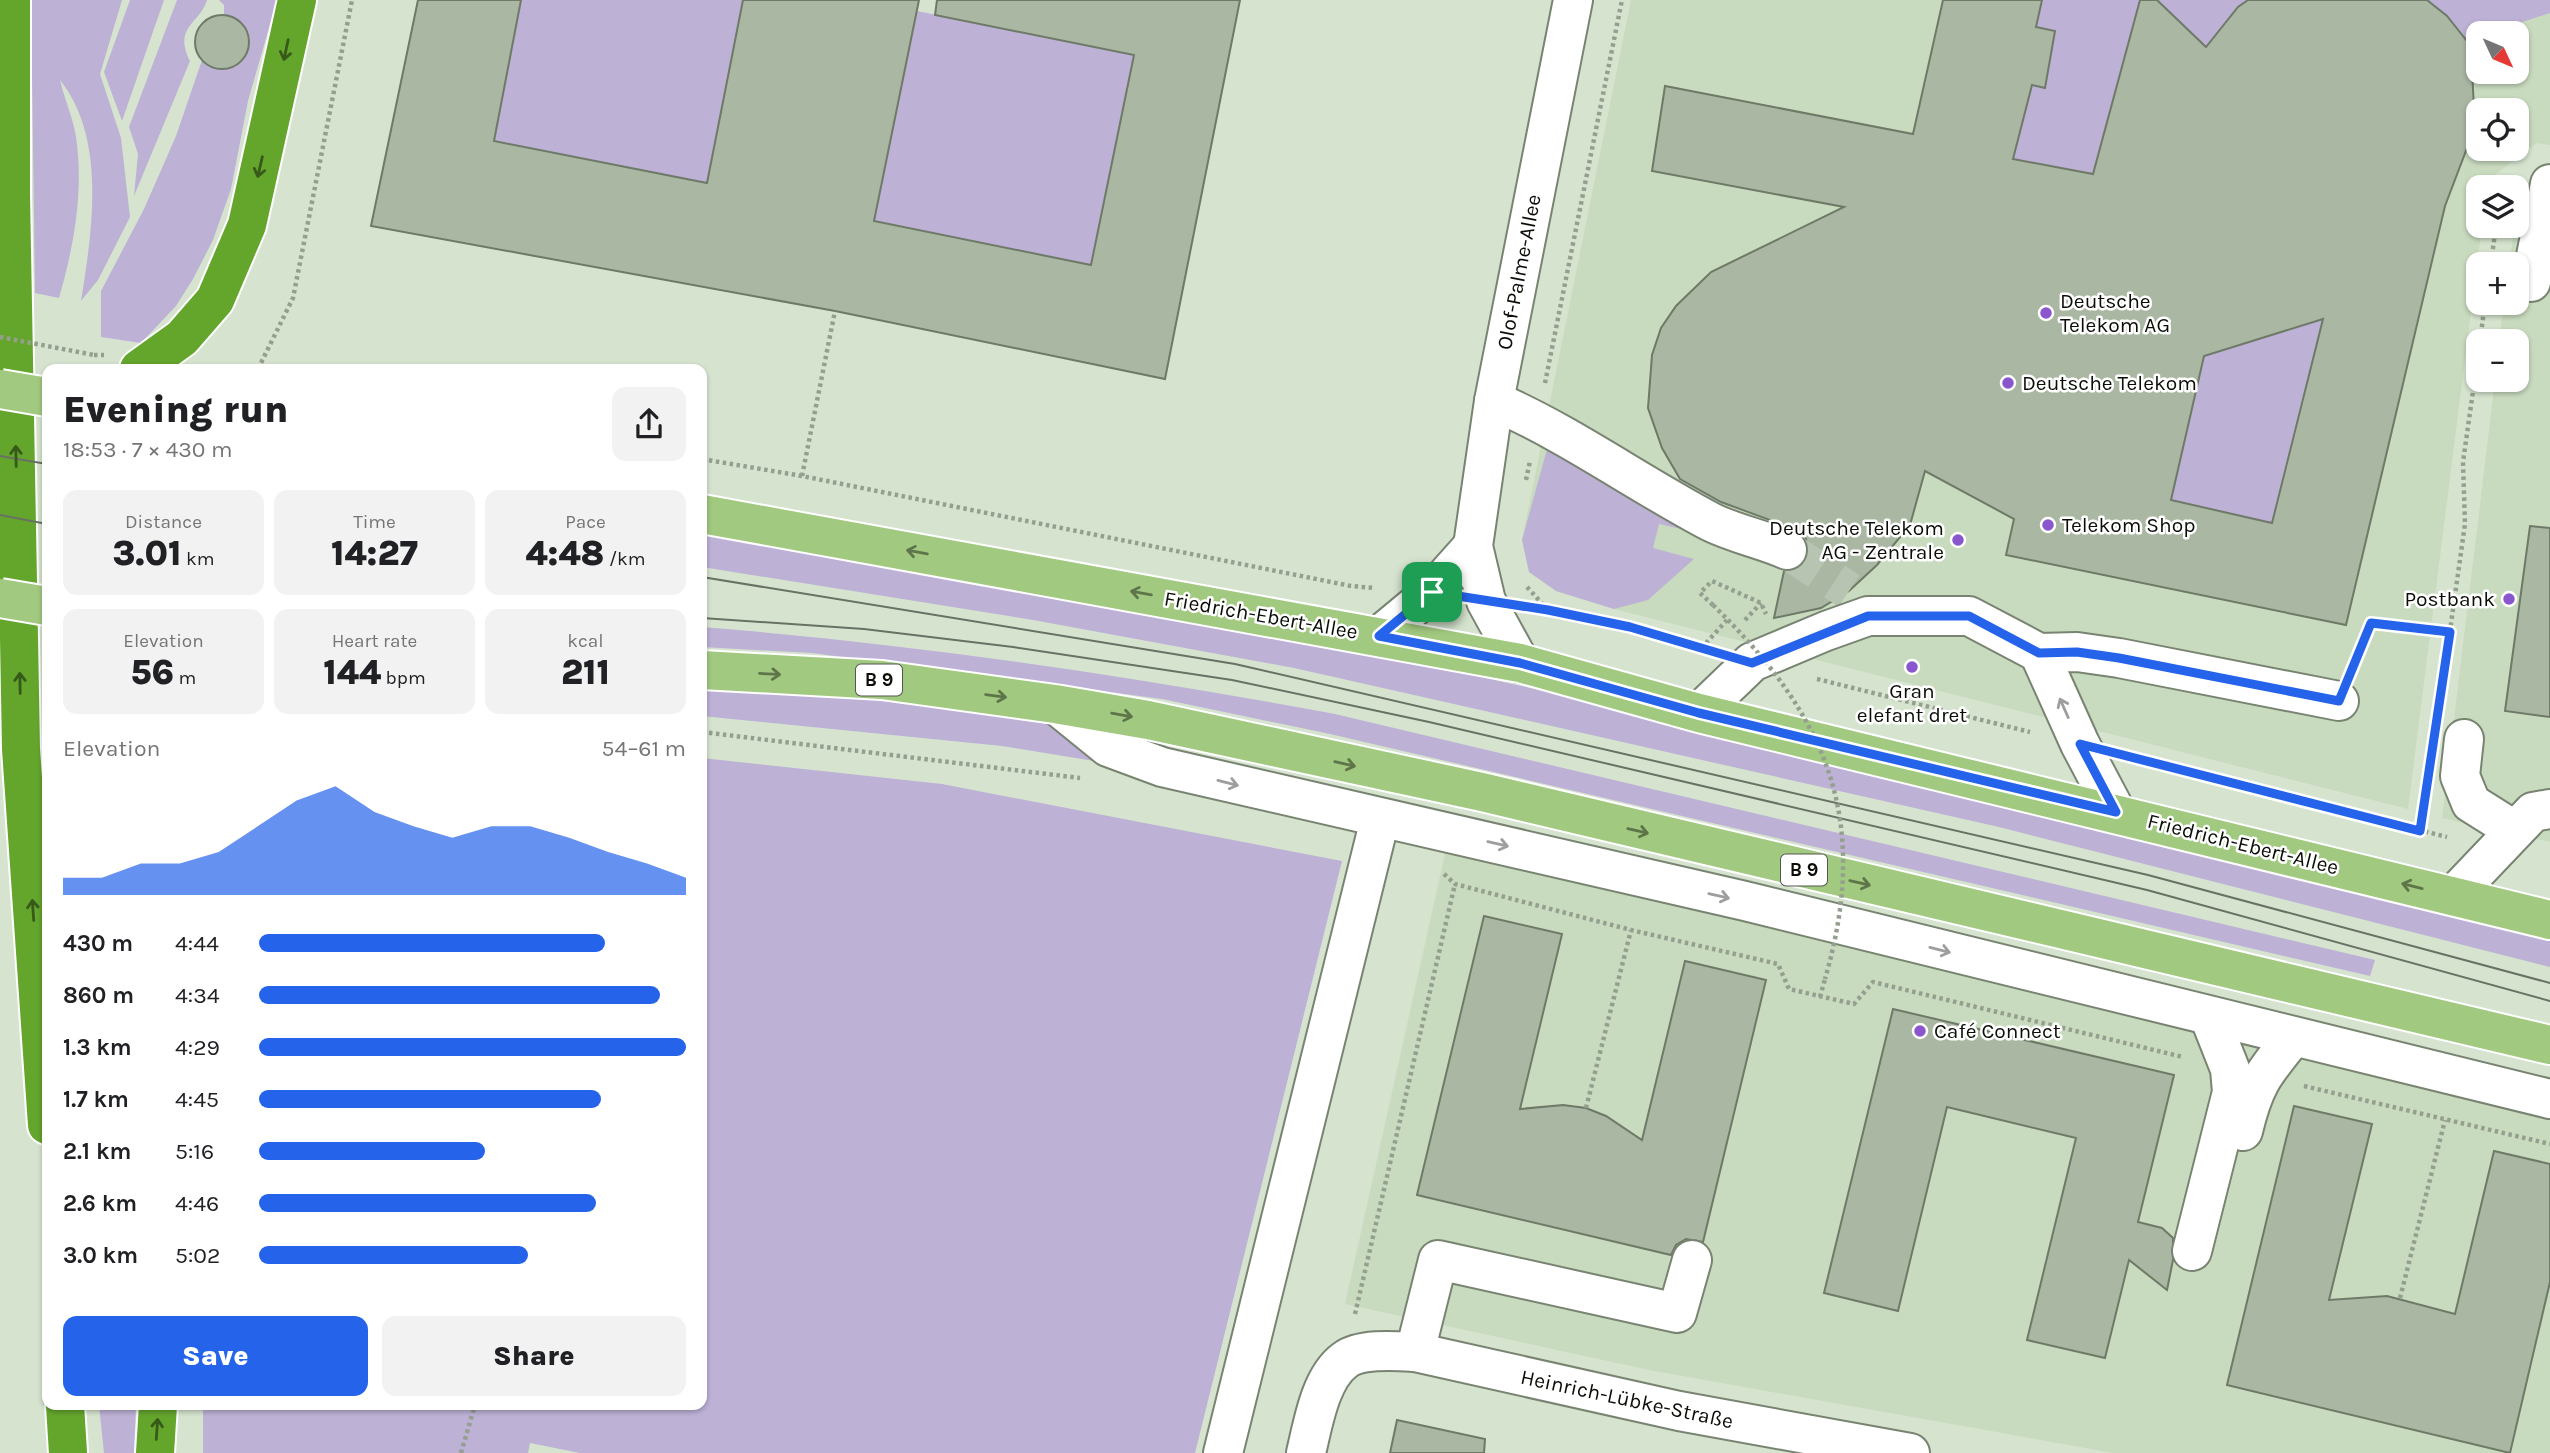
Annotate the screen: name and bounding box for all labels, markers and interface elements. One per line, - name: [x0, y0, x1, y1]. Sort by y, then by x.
- north arrow: [2466, 21, 2529, 84]
- map controls: [2466, 21, 2529, 392]
- one-way arrow: [279, 38, 293, 61]
- button: locate: [2466, 98, 2529, 161]
- one-way arrow: [253, 155, 267, 178]
- button: layers: [2466, 175, 2529, 238]
- street label: Olof-Palme-Allee: [1492, 192, 1546, 352]
- button: +: [2466, 252, 2529, 315]
- place label: Deutsche Telekom AG: [2060, 289, 2170, 337]
- marker: Deutsche Telekom AG: [2038, 305, 2054, 321]
- button: −: [2466, 329, 2529, 392]
- place label: Deutsche Telekom: [2022, 371, 2197, 395]
- marker: Deutsche Telekom: [2000, 375, 2016, 391]
- text: Evening run: [63, 387, 288, 432]
- button: share: [612, 387, 686, 461]
- text: 18:53 · 7 × 430 m: [63, 436, 233, 463]
- one-way arrow: [10, 445, 23, 468]
- text: Distance: [125, 511, 202, 533]
- text: Time: [353, 511, 396, 533]
- text: Pace: [565, 511, 606, 533]
- place label: Telekom Shop: [2062, 513, 2195, 537]
- place label: Deutsche Telekom AG - Zentrale: [1769, 516, 1944, 564]
- marker: Telekom Shop: [2040, 517, 2056, 533]
- marker: Deutsche Telekom AG - Zentrale: [1950, 532, 1966, 548]
- text: 3.01: [113, 533, 181, 574]
- text: 14:27: [331, 533, 418, 574]
- text: 4:48: [525, 533, 604, 574]
- one-way arrow: [906, 545, 929, 558]
- text: km: [181, 548, 214, 570]
- text: /km: [604, 548, 646, 570]
- pin: [1402, 562, 1462, 622]
- icon: arrive: [1413, 573, 1451, 611]
- one-way arrow: [1130, 586, 1153, 599]
- street label: Friedrich-Ebert-Allee: [1162, 586, 1360, 644]
- place label: Postbank: [2404, 587, 2495, 611]
- marker: Postbank: [2501, 591, 2517, 607]
- text: Elevation: [123, 630, 204, 652]
- text: Heart rate: [332, 630, 417, 652]
- text: kcal: [567, 630, 604, 652]
- text: 56: [131, 652, 174, 693]
- text: 144: [323, 652, 381, 693]
- text: 211: [561, 652, 610, 693]
- marker: Gran elefant dret: [1904, 659, 1920, 675]
- road number: B 9: [856, 664, 902, 695]
- text: m: [174, 667, 196, 689]
- text: bpm: [381, 667, 426, 689]
- one-way arrow: [758, 668, 781, 681]
- one-way arrow: [13, 672, 27, 695]
- place label: Gran elefant dret: [1857, 679, 1967, 727]
- one-way arrow: [984, 689, 1007, 702]
- one-way arrow: [2057, 698, 2070, 719]
- one-way arrow: [1110, 709, 1133, 723]
- text: Elevation: [63, 735, 160, 762]
- text: 54–61 m: [602, 735, 686, 762]
- one-way arrow: [1333, 758, 1356, 771]
- one-way arrow: [1216, 777, 1239, 790]
- street label: Friedrich-Ebert-Allee: [2145, 809, 2341, 879]
- one-way arrow: [1626, 825, 1649, 838]
- one-way arrow: [1486, 837, 1509, 851]
- road number: B 9: [1781, 855, 1827, 886]
- one-way arrow: [1848, 877, 1870, 890]
- one-way arrow: [2401, 879, 2424, 892]
- one-way arrow: [1707, 889, 1730, 903]
- one-way arrow: [26, 900, 39, 922]
- text: 430 m: [63, 930, 133, 957]
- text: 4:44: [175, 930, 219, 957]
- one-way arrow: [1928, 944, 1951, 957]
- text: 860 m: [63, 982, 134, 1009]
- text: 4:34: [175, 982, 220, 1009]
- place label: Café Connect: [1934, 1019, 2061, 1043]
- marker: Café Connect: [1912, 1023, 1928, 1039]
- text: 1.3 km: [63, 1034, 132, 1061]
- text: 4:29: [175, 1034, 220, 1061]
- text: 1.7 km: [63, 1086, 129, 1113]
- text: 4:45: [175, 1086, 219, 1113]
- text: 2.1 km: [63, 1138, 131, 1165]
- text: 5:16: [175, 1138, 214, 1165]
- text: 2.6 km: [63, 1190, 137, 1217]
- text: 4:46: [175, 1190, 219, 1217]
- text: 3.0 km: [63, 1242, 138, 1269]
- text: 5:02: [175, 1242, 220, 1269]
- button: Save: [63, 1316, 368, 1396]
- button: Share: [382, 1316, 686, 1396]
- street label: Heinrich-Lübke-Straße: [1519, 1365, 1735, 1433]
- one-way arrow: [150, 1418, 163, 1441]

